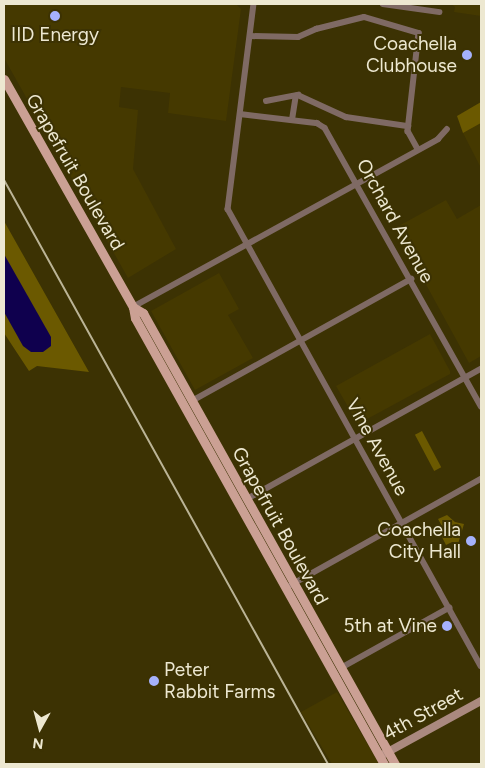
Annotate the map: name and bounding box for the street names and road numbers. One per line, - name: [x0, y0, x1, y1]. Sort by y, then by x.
- street label: Grapefruit Boulevard: [21, 90, 129, 254]
- street label: Orchard Avenue: [352, 155, 438, 287]
- street label: Vine Avenue: [341, 394, 413, 500]
- street label: Grapefruit Boulevard: [227, 443, 333, 609]
- street label: 4th Street: [379, 683, 467, 745]

